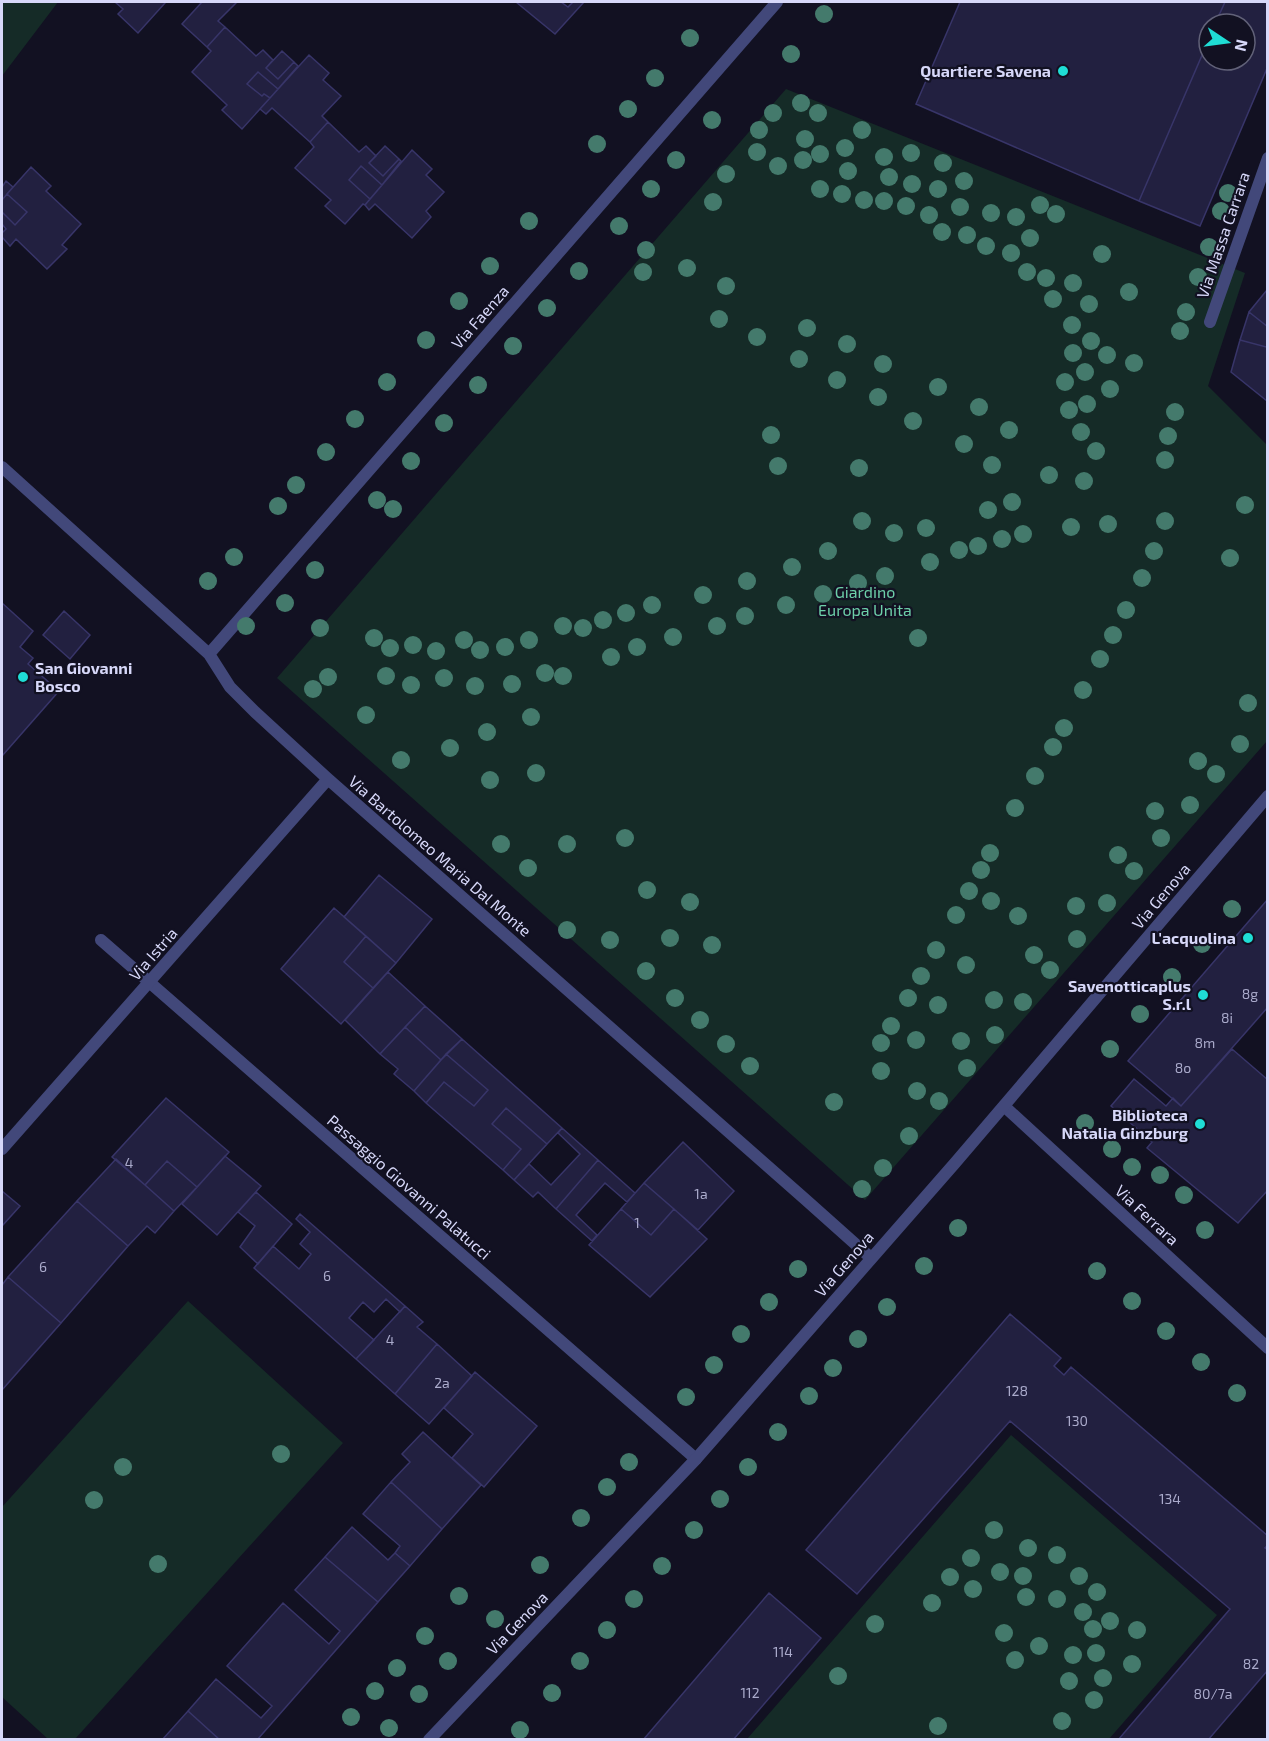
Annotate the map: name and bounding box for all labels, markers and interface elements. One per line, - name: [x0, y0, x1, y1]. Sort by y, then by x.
- north arrow: [1197, 12, 1257, 72]
- text: N: [1232, 38, 1253, 53]
- place label: Quartiere Savena: [920, 61, 1051, 81]
- marker: Quartiere Savena: [1056, 64, 1070, 78]
- street label: Via Massa Carrara: [1192, 169, 1253, 300]
- street label: Via Faenza: [447, 281, 512, 352]
- park label: Giardino Europa Unita: [818, 582, 912, 619]
- place label: San Giovanni Bosco: [35, 658, 132, 695]
- marker: San Giovanni Bosco: [16, 670, 30, 684]
- street label: Via Bartolomeo Maria Dal Monte: [345, 771, 535, 940]
- street label: Via Genova: [1128, 859, 1194, 932]
- street label: Via Istria: [125, 923, 181, 984]
- place label: L'acquolina: [1152, 928, 1236, 947]
- marker: L'acquolina: [1241, 931, 1255, 945]
- place label: Savenotticaplus S.r.l: [1068, 976, 1192, 1013]
- house number: 8g: [1242, 985, 1258, 1002]
- marker: Savenotticaplus S.r.l: [1196, 988, 1210, 1002]
- house number: 8i: [1221, 1009, 1233, 1026]
- house number: 8m: [1195, 1034, 1215, 1051]
- house number: 8o: [1175, 1059, 1191, 1076]
- place label: Biblioteca Natalia Ginzburg: [1062, 1105, 1189, 1142]
- street label: Passaggio Giovanni Palatucci: [324, 1110, 495, 1263]
- marker: Biblioteca Natalia Ginzburg: [1193, 1117, 1207, 1131]
- house number: 4: [125, 1154, 133, 1171]
- street label: Via Ferrara: [1112, 1180, 1183, 1249]
- house number: 1a: [694, 1185, 708, 1202]
- house number: 1: [634, 1214, 640, 1231]
- street label: Via Genova: [810, 1227, 877, 1300]
- house number: 6: [39, 1258, 47, 1275]
- house number: 6: [323, 1267, 331, 1284]
- house number: 4: [386, 1331, 394, 1348]
- house number: 2a: [434, 1374, 450, 1391]
- house number: 128: [1006, 1382, 1028, 1399]
- house number: 130: [1066, 1412, 1088, 1429]
- house number: 134: [1159, 1490, 1181, 1507]
- street label: Via Genova: [482, 1587, 551, 1658]
- house number: 114: [773, 1643, 793, 1660]
- house number: 82: [1243, 1655, 1259, 1672]
- house number: 112: [740, 1684, 760, 1701]
- house number: 80/7a: [1193, 1685, 1233, 1702]

